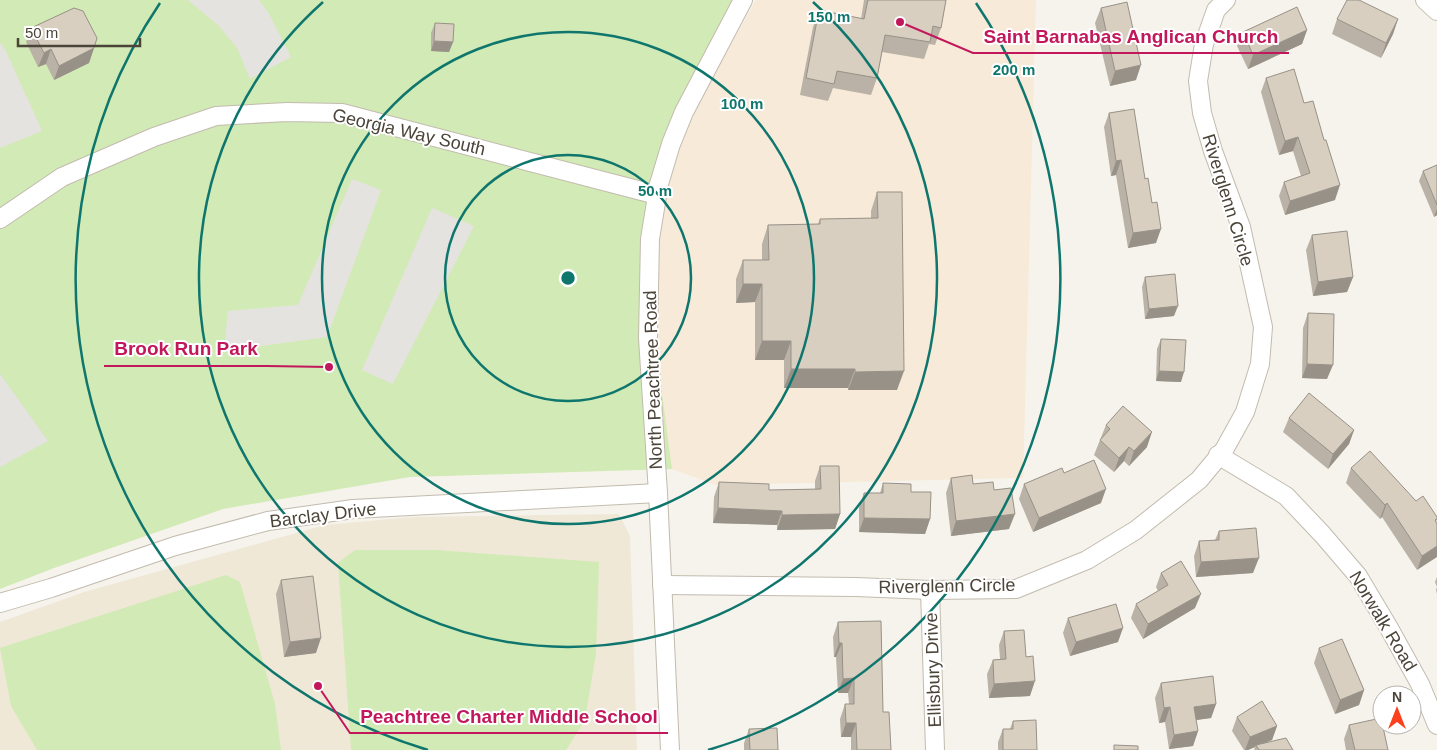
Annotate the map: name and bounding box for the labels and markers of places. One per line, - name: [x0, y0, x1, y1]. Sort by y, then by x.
- callout: Saint Barnabas Anglican Church: [973, 19, 1289, 53]
- centre of rings: [559, 269, 577, 287]
- callout: Brook Run Park: [104, 332, 267, 366]
- callout: Peachtree Charter Middle School: [350, 699, 668, 733]

